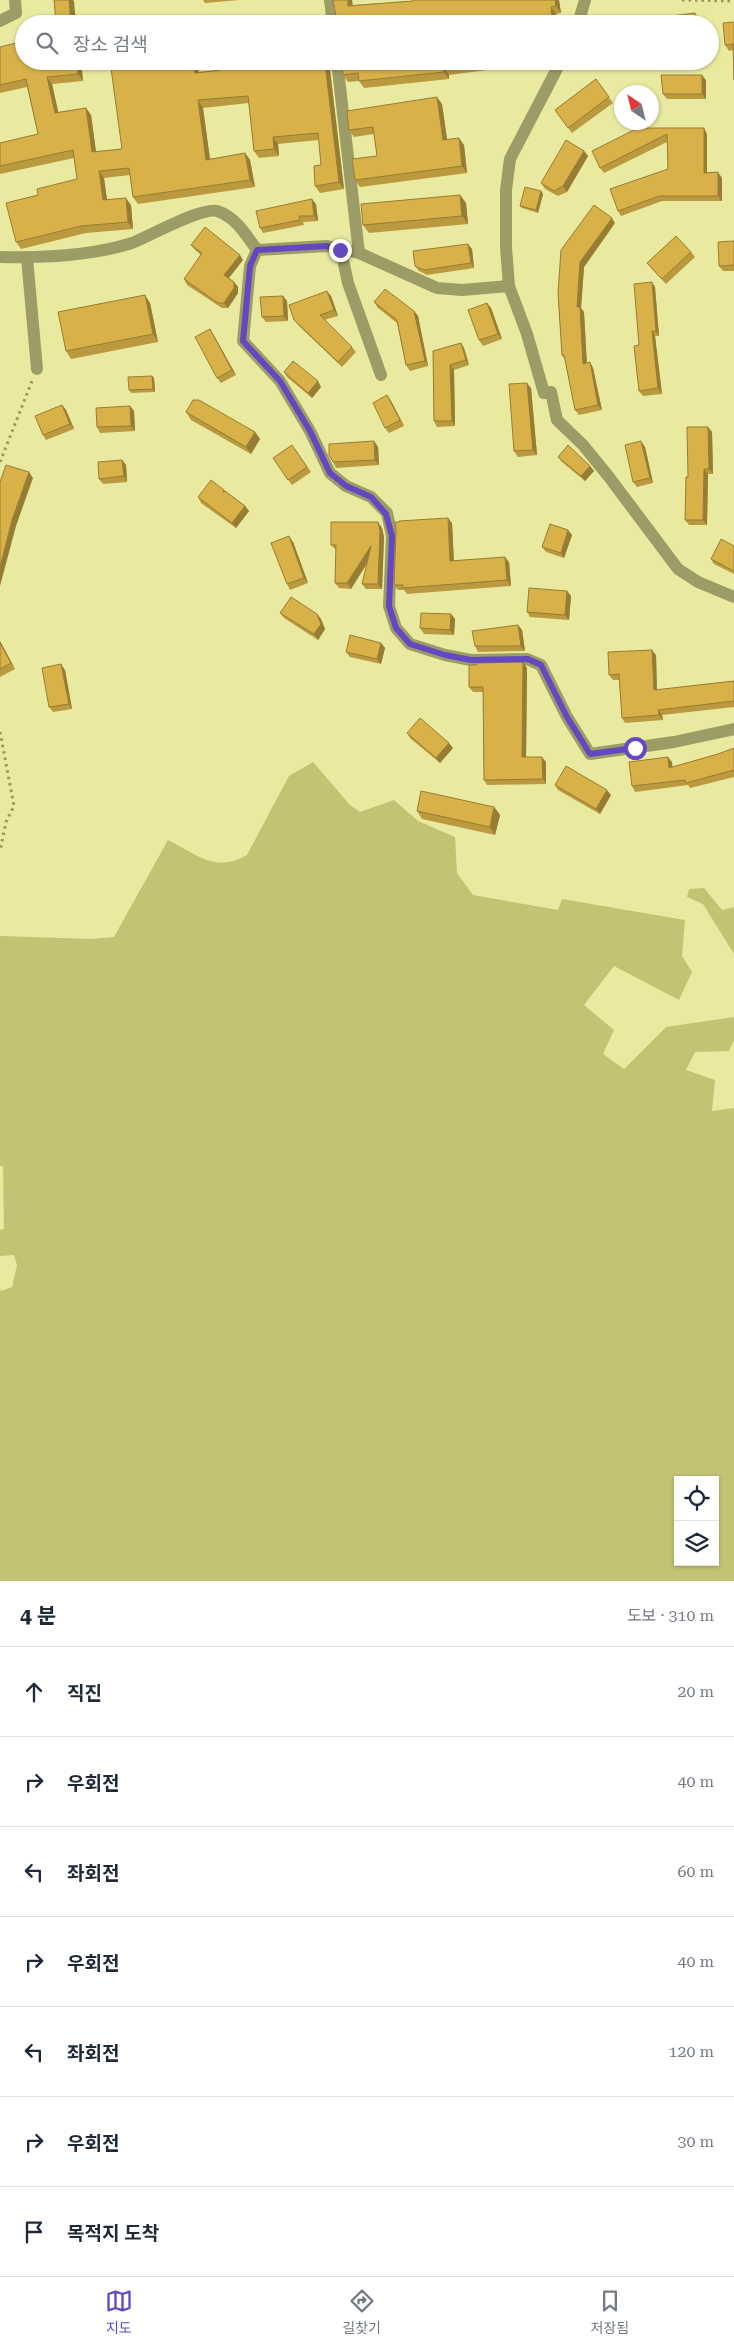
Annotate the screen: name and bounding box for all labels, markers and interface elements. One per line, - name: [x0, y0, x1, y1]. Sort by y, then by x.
- search box: [15, 15, 719, 70]
- icon: search: [33, 29, 61, 57]
- text: 장소 검색: [73, 33, 148, 56]
- north arrow: [614, 85, 659, 130]
- route end: [329, 239, 352, 262]
- route start: [624, 737, 647, 760]
- map controls: [674, 1476, 719, 1566]
- button: locate: [674, 1476, 719, 1521]
- button: layers: [674, 1521, 719, 1566]
- text: 4 분: [20, 1604, 56, 1628]
- text: 도보 · 310 m: [627, 1606, 714, 1625]
- icon: ahead: [20, 1678, 48, 1706]
- text: 직진: [67, 1682, 102, 1705]
- text: 20 m: [677, 1682, 714, 1701]
- icon: right: [20, 1768, 48, 1796]
- text: 우회전: [67, 1772, 119, 1795]
- text: 40 m: [677, 1772, 714, 1791]
- icon: left: [20, 1858, 48, 1886]
- text: 좌회전: [67, 1862, 119, 1885]
- text: 60 m: [677, 1862, 714, 1881]
- icon: right: [20, 1948, 48, 1976]
- text: 우회전: [67, 1952, 119, 1975]
- text: 40 m: [677, 1952, 714, 1971]
- icon: left: [20, 2038, 48, 2066]
- text: 좌회전: [67, 2042, 119, 2065]
- text: 120 m: [668, 2042, 714, 2061]
- icon: right: [20, 2128, 48, 2156]
- text: 우회전: [67, 2132, 119, 2155]
- text: 30 m: [677, 2132, 714, 2151]
- icon: arrive: [20, 2218, 48, 2246]
- text: 목적지 도착: [67, 2222, 159, 2245]
- tab: 지도: [105, 2287, 133, 2337]
- tab: 길찾기: [342, 2287, 381, 2337]
- tab: 저장됨: [591, 2287, 629, 2337]

